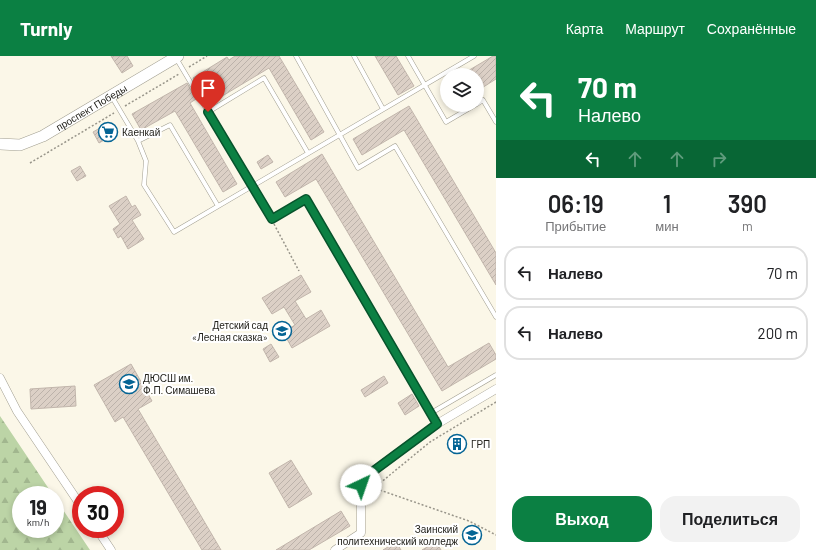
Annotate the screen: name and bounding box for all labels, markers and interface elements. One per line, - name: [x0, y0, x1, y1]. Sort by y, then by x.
- text: Turnly: [20, 17, 72, 40]
- text: Карта: [566, 20, 603, 37]
- text: Маршрут: [625, 20, 685, 37]
- text: Сохранённые: [707, 20, 796, 37]
- map controls: [440, 68, 484, 112]
- button: layers: [440, 68, 484, 112]
- text: 70 m: [578, 70, 637, 104]
- pin: [191, 71, 225, 112]
- icon: left: [512, 72, 564, 124]
- icon: arrive: [197, 77, 219, 99]
- street label: проспект Победы: [54, 82, 129, 133]
- text: Налево: [578, 104, 641, 126]
- supermarket icon: Каенкай: [97, 121, 119, 143]
- place label: Каенкай: [122, 126, 160, 138]
- icon: left: [582, 148, 604, 170]
- icon: ahead: [624, 148, 646, 170]
- icon: ahead: [666, 148, 688, 170]
- icon: right: [708, 148, 730, 170]
- text: 06:19: [548, 189, 604, 218]
- text: 1: [663, 189, 671, 218]
- text: 390: [728, 189, 767, 218]
- text: Прибытие: [545, 218, 606, 234]
- text: мин: [655, 218, 679, 234]
- text: m: [742, 218, 753, 234]
- icon: left: [514, 262, 536, 284]
- text: Налево: [548, 264, 603, 282]
- text: 70 m: [767, 264, 798, 282]
- place label: Детский сад «Лесная сказка»: [192, 319, 268, 343]
- school or university icon: Детский сад «Лесная сказка»: [271, 320, 293, 342]
- icon: left: [514, 322, 536, 344]
- text: Налево: [548, 324, 603, 342]
- text: 200 m: [758, 324, 798, 342]
- place label: ДЮСШ им. Ф.П. Симашева: [143, 372, 215, 396]
- school or university icon: ДЮСШ им. Ф.П. Симашева: [118, 373, 140, 395]
- building icon: ГРП: [446, 433, 468, 455]
- place label: ГРП: [471, 438, 490, 450]
- position arrow: [340, 464, 382, 506]
- speed limit sign: 30: [72, 486, 124, 538]
- text: 19: [29, 495, 47, 519]
- button: Выход: [512, 496, 652, 542]
- button: Поделиться: [660, 496, 800, 542]
- text: km/h: [27, 516, 49, 528]
- place label: Заинский политехнический колледж: [337, 523, 458, 547]
- school or university icon: Заинский политехнический колледж: [461, 524, 483, 546]

